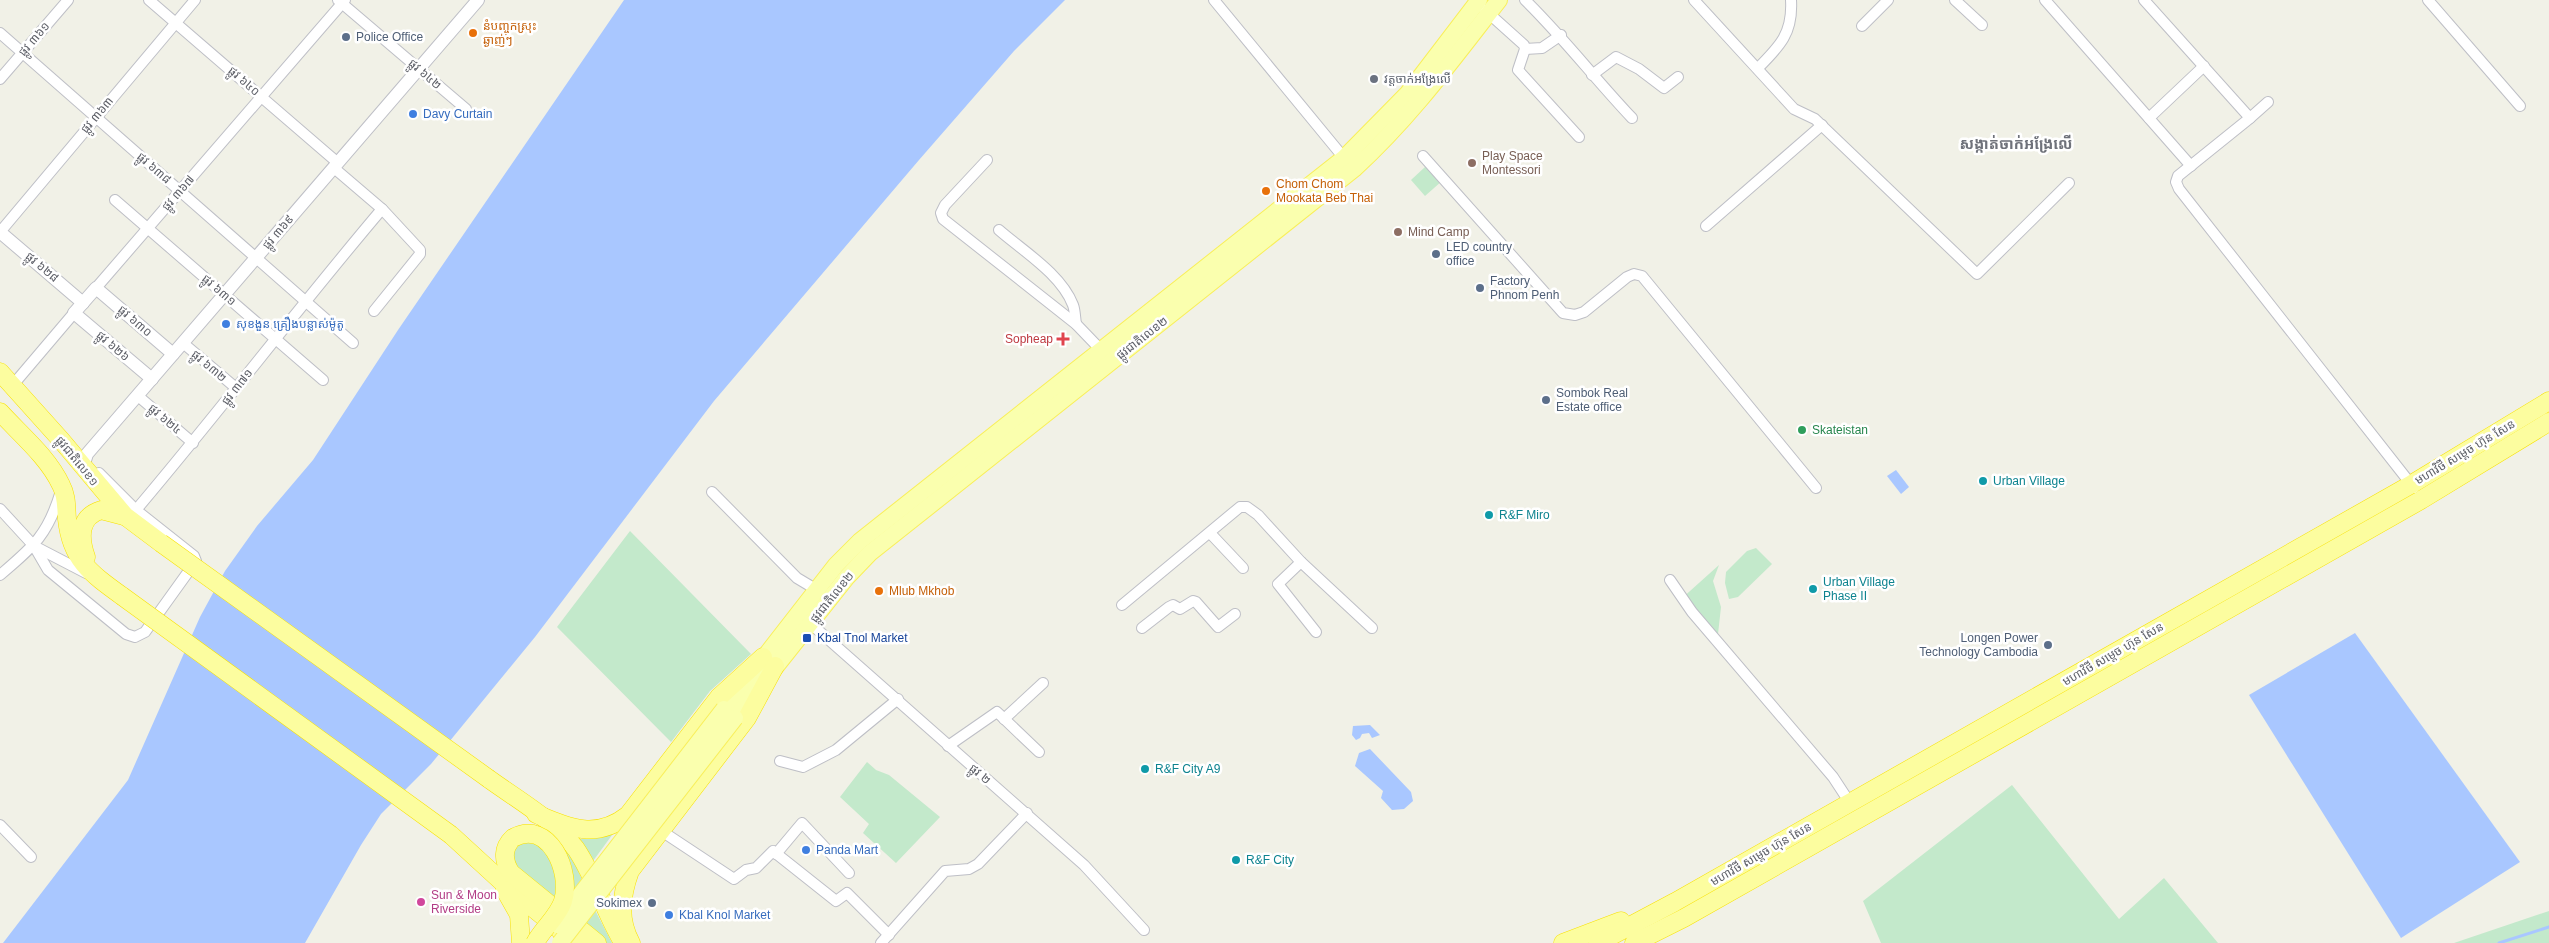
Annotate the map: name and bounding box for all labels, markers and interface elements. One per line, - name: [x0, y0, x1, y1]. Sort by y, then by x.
- street label: ផ្លូវ ៣៦១: [15, 19, 55, 61]
- place label: នំបញ្ចុកស្រុះ ឆ្ងាញ់ៗ: [483, 19, 537, 47]
- marker: នំបញ្ចុកស្រុះ ឆ្ងាញ់ៗ: [467, 27, 479, 39]
- place label: Police Office: [356, 30, 423, 44]
- marker: Police Office: [340, 31, 352, 43]
- street label: ផ្លូវ ៦៤២: [403, 56, 444, 95]
- street label: ផ្លូវ ៦៤០: [223, 63, 263, 101]
- place label: វត្តចាក់អង្រែលើ: [1384, 72, 1451, 86]
- marker: វត្តចាក់អង្រែលើ: [1368, 73, 1380, 85]
- street label: ផ្លូវ ៣៦៣: [78, 94, 119, 138]
- place label: Davy Curtain: [423, 107, 492, 121]
- marker: Davy Curtain: [407, 108, 419, 120]
- district label: សង្កាត់ចាក់អង្រែលើ: [1959, 134, 2073, 153]
- street label: ផ្លូវ ៦៣៨: [132, 149, 174, 189]
- place label: Play Space Montessori: [1482, 149, 1543, 177]
- marker: Play Space Montessori: [1466, 157, 1478, 169]
- street label: ផ្លូវ ៣៦៧: [159, 172, 200, 216]
- place label: Chom Chom Mookata Beb Thai: [1276, 177, 1373, 205]
- marker: Chom Chom Mookata Beb Thai: [1260, 185, 1272, 197]
- street label: ផ្លូវ ៣៦៩: [259, 212, 299, 254]
- place label: Mind Camp: [1408, 225, 1470, 239]
- marker: Mind Camp: [1392, 226, 1404, 238]
- place label: LED country office: [1446, 240, 1512, 268]
- marker: LED country office: [1430, 248, 1442, 260]
- street label: ផ្លូវ ៦២៨: [20, 249, 61, 288]
- street label: ផ្លូវ ៦៣១: [197, 271, 239, 311]
- place label: Factory Phnom Penh: [1490, 274, 1559, 302]
- marker: Factory Phnom Penh: [1474, 282, 1486, 294]
- street label: ផ្លូវ ៦៣០: [113, 302, 155, 342]
- street label: ផ្លូវជាតិលេខ២: [1113, 314, 1173, 365]
- place label: សុខងួន គ្រឿងបន្លាស់ម៉ូតូ: [236, 316, 344, 331]
- marker: សុខងួន គ្រឿងបន្លាស់ម៉ូតូ: [220, 318, 232, 330]
- street label: ផ្លូវ ៦២៦: [91, 328, 132, 367]
- place label: Sopheap: [1005, 332, 1053, 346]
- marker: Sopheap: [1057, 333, 1069, 345]
- street label: ផ្លូវ ៦៣២: [186, 347, 230, 388]
- street label: ផ្លូវ ៣៧១: [218, 366, 258, 410]
- place label: Sombok Real Estate office: [1556, 386, 1628, 414]
- marker: Sombok Real Estate office: [1540, 394, 1552, 406]
- street label: ផ្លូវ ៦២៤: [143, 401, 184, 440]
- street label: មហាវិថី សម្តេច ហ៊ុន សែន: [2412, 416, 2518, 488]
- place label: Skateistan: [1812, 423, 1868, 437]
- marker: Skateistan: [1796, 424, 1808, 436]
- street label: ផ្លូវជាតិលេខ១: [50, 433, 101, 491]
- place label: Urban Village: [1993, 474, 2065, 488]
- marker: Urban Village: [1977, 475, 1989, 487]
- place label: R&F Miro: [1499, 508, 1550, 522]
- marker: R&F Miro: [1483, 509, 1495, 521]
- street label: ផ្លូវជាតិលេខ២: [807, 569, 860, 628]
- place label: Urban Village Phase II: [1823, 575, 1895, 603]
- marker: Urban Village Phase II: [1807, 583, 1819, 595]
- place label: Mlub Mkhob: [889, 584, 955, 598]
- marker: Mlub Mkhob: [873, 585, 885, 597]
- street label: មហាវិថី សម្តេច ហ៊ុន សែន: [2060, 619, 2166, 689]
- place label: Kbal Tnol Market: [817, 631, 908, 645]
- place label: Longen Power Technology Cambodia: [1919, 631, 2038, 659]
- marker: Kbal Tnol Market: [801, 632, 813, 644]
- marker: Longen Power Technology Cambodia: [2042, 639, 2054, 651]
- street label: ផ្លូវ ២: [964, 761, 994, 790]
- place label: R&F City A9: [1155, 762, 1221, 776]
- marker: R&F City A9: [1139, 763, 1151, 775]
- street label: មហាវិថី សម្តេច ហ៊ុន សែន: [1708, 819, 1814, 889]
- place label: Panda Mart: [816, 843, 879, 857]
- marker: Panda Mart: [800, 844, 812, 856]
- place label: R&F City: [1246, 853, 1294, 867]
- marker: R&F City: [1230, 854, 1242, 866]
- place label: Sun & Moon Riverside: [431, 888, 497, 916]
- marker: Sun & Moon Riverside: [415, 896, 427, 908]
- place label: Sokimex: [596, 896, 642, 910]
- marker: Sokimex: [646, 897, 658, 909]
- place label: Kbal Knol Market: [679, 908, 771, 922]
- marker: Kbal Knol Market: [663, 909, 675, 921]

